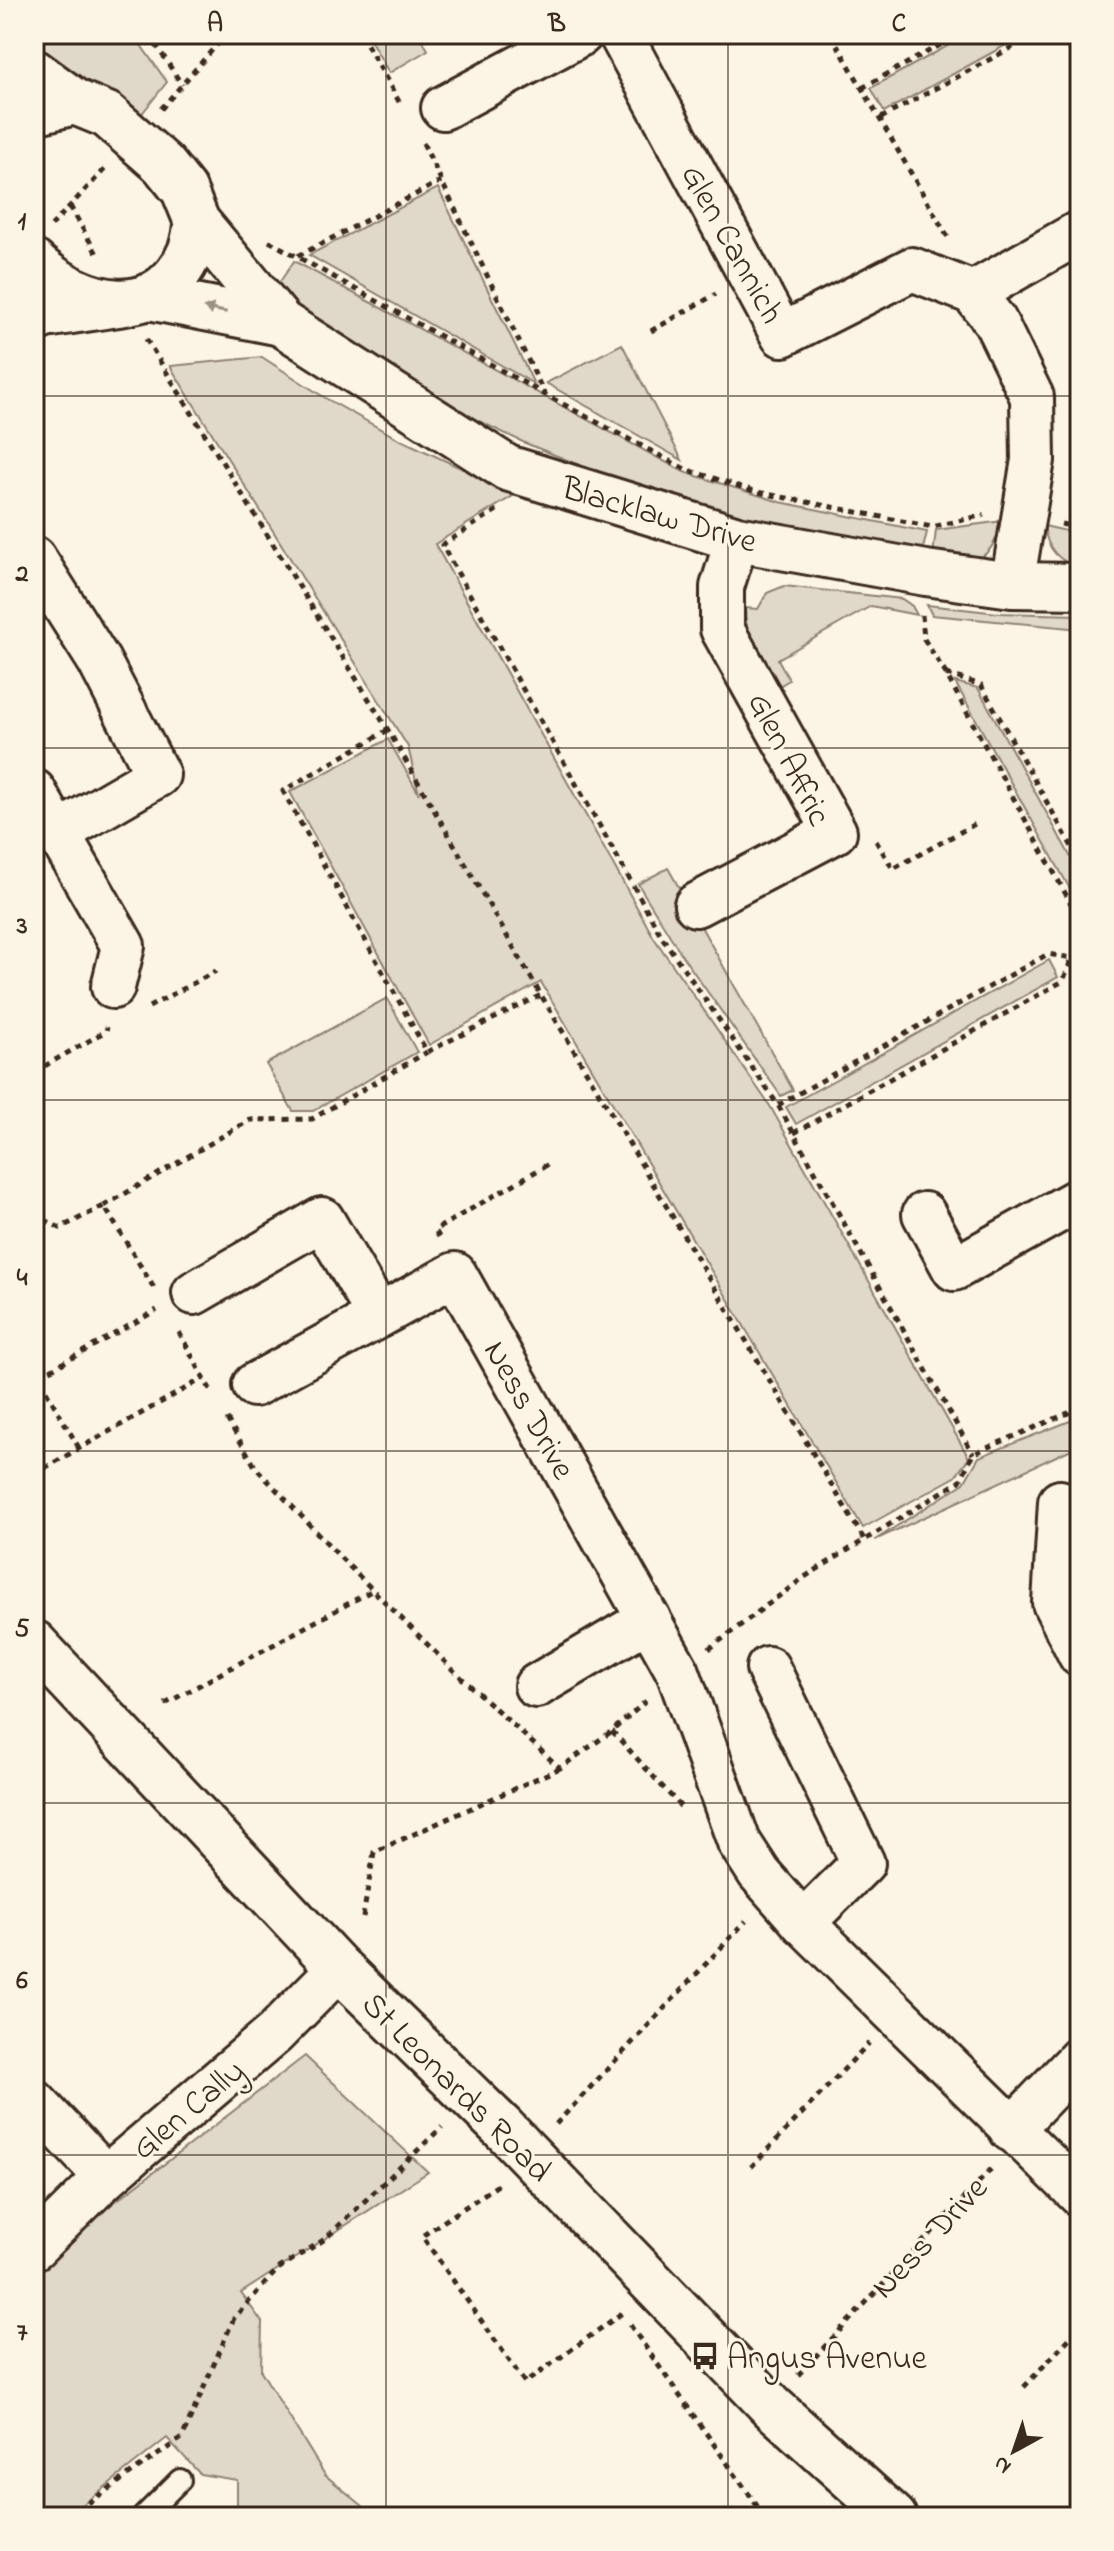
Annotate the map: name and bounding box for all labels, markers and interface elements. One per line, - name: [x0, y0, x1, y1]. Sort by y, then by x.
- text: A: [207, 6, 223, 44]
- text: B: [547, 6, 566, 44]
- text: C: [892, 6, 906, 44]
- street label: Glen Cannich: [666, 156, 795, 334]
- text: 1: [18, 204, 27, 242]
- one-way arrow: [202, 303, 227, 316]
- street label: Blacklaw Drive: [555, 465, 763, 569]
- text: 2: [15, 556, 29, 594]
- street label: Glen Affric: [733, 684, 843, 836]
- text: 3: [16, 908, 28, 946]
- text: 4: [17, 1260, 28, 1298]
- street label: Ness Drive: [469, 1332, 587, 1490]
- text: 5: [15, 1611, 30, 1649]
- text: 6: [16, 1963, 28, 2001]
- street label: St Leonards Road: [348, 1982, 562, 2196]
- street label: Glen Cally: [122, 2049, 257, 2174]
- street label: Ness Drive: [861, 2165, 1002, 2311]
- text: 7: [17, 2315, 28, 2353]
- place label: Angus Avenue: [727, 2335, 928, 2385]
- bus stop icon: Angus Avenue: [690, 2341, 720, 2371]
- north arrow: [974, 2411, 1054, 2491]
- text: N: [987, 2447, 1019, 2481]

